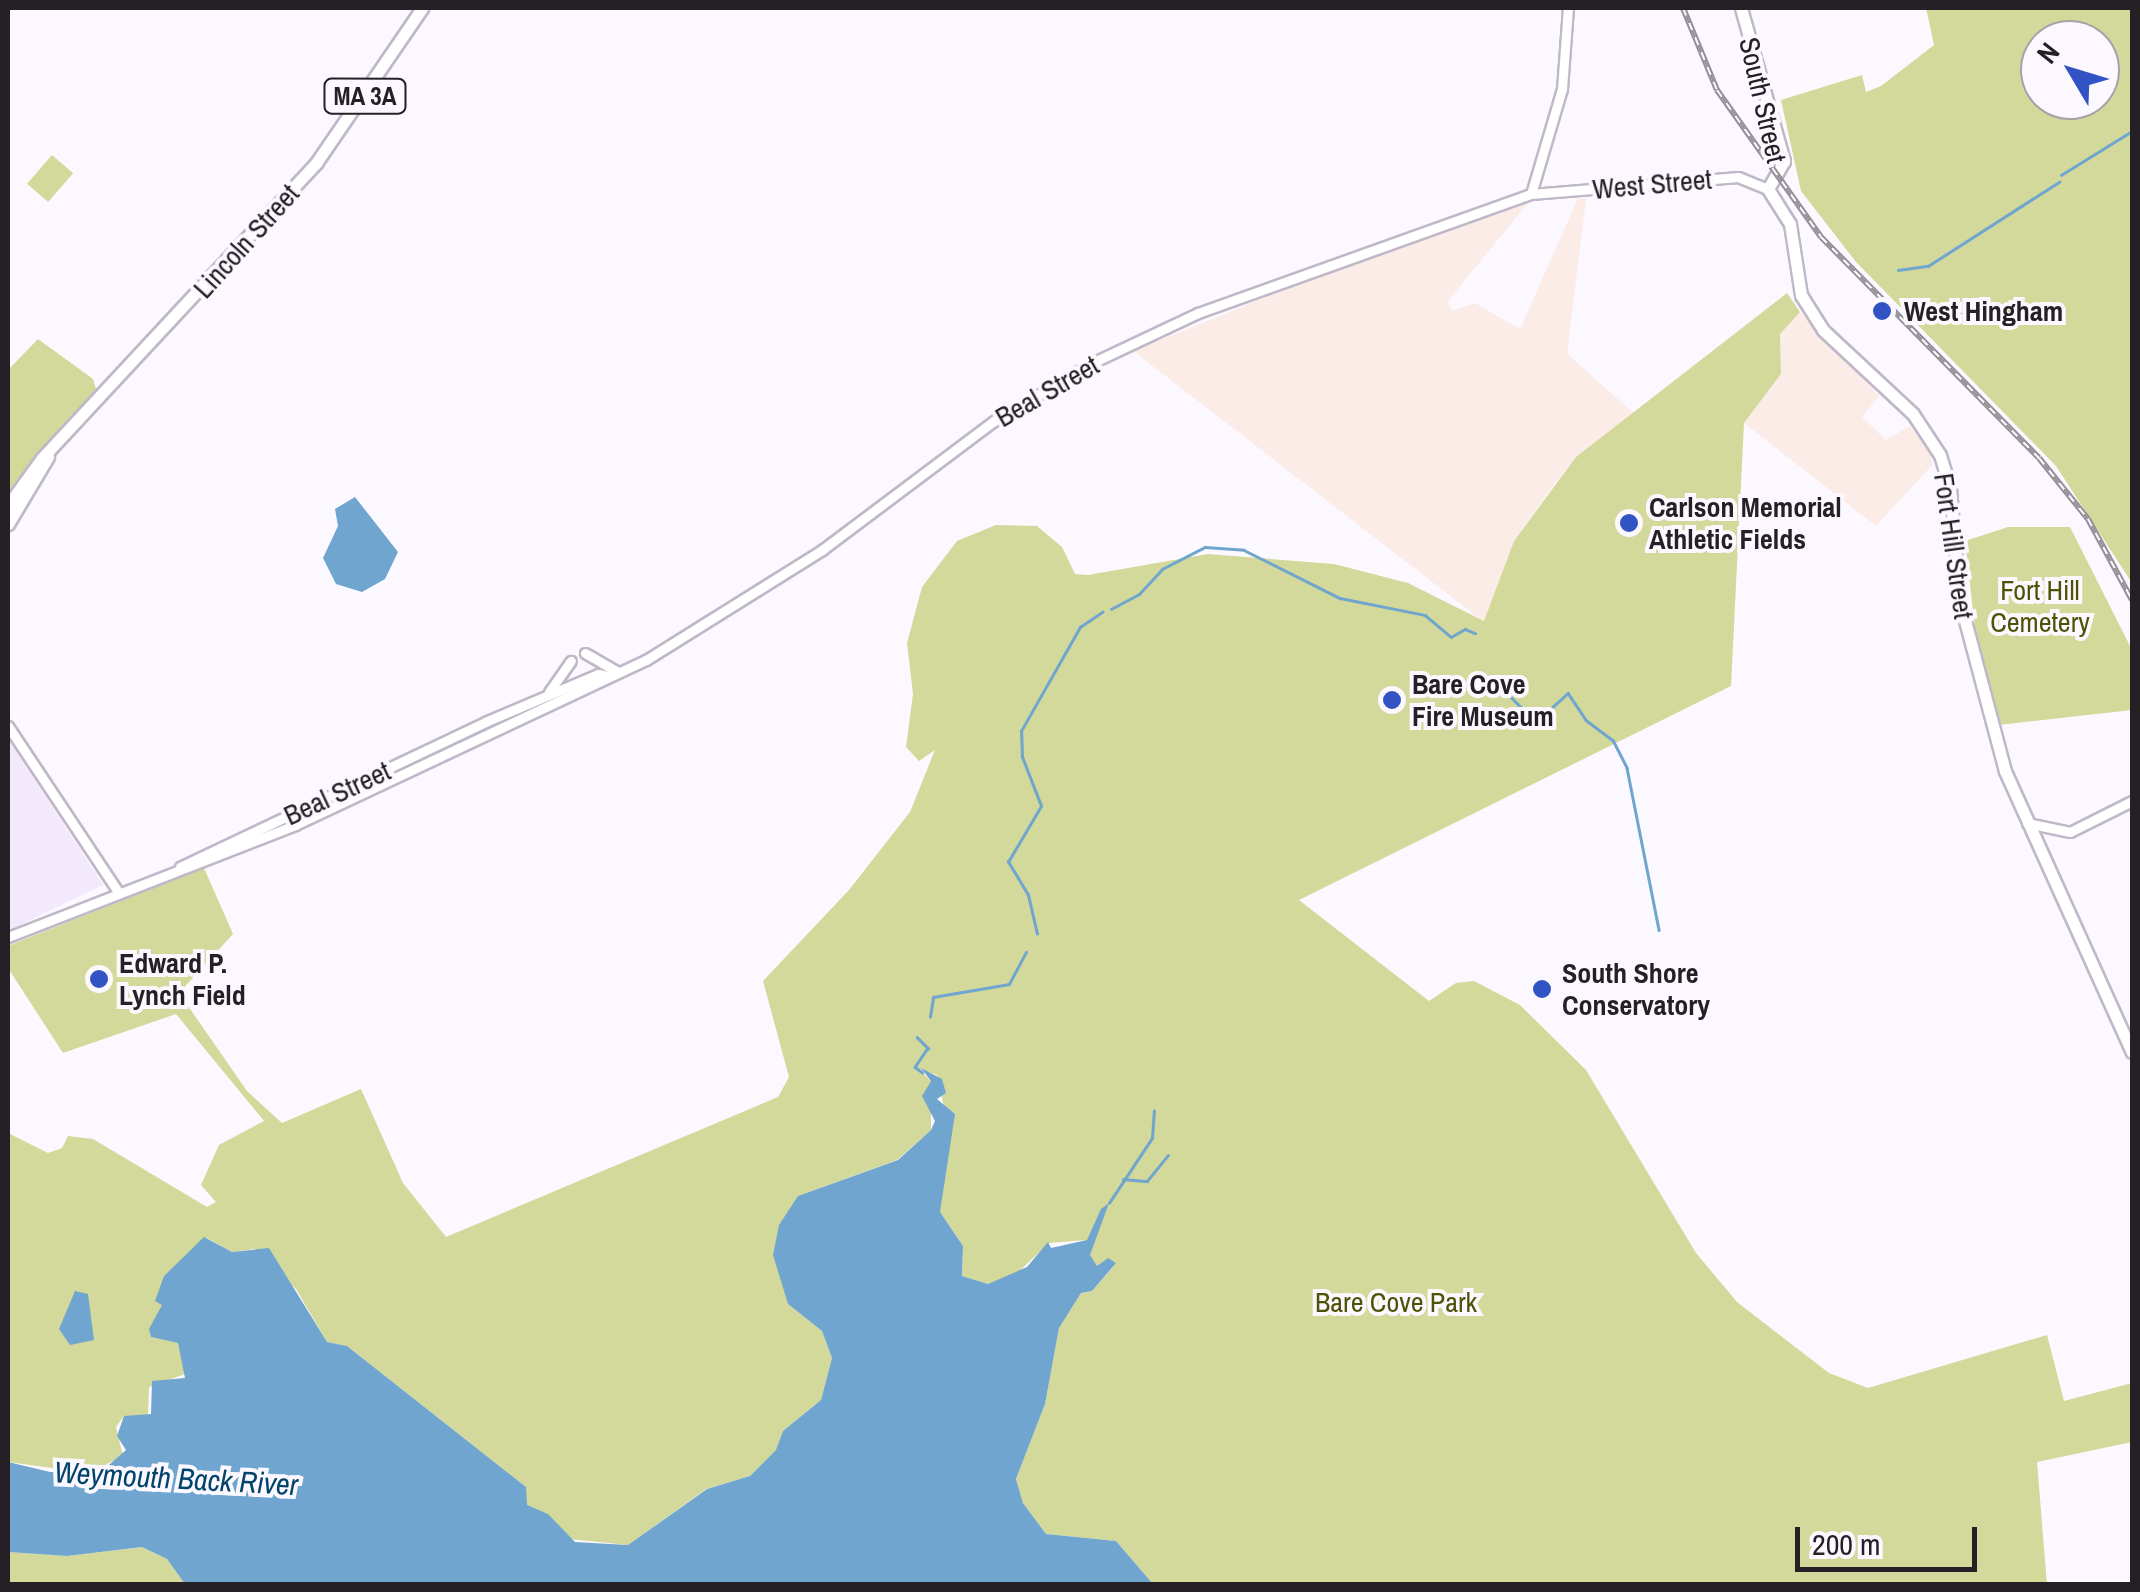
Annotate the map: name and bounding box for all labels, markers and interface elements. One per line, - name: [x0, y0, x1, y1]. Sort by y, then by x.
- north arrow: [2020, 20, 2120, 120]
- street label: South Street: [1732, 34, 1794, 166]
- text: N: [2028, 35, 2068, 71]
- road number: MA 3A: [322, 76, 408, 116]
- street label: West Street: [1591, 162, 1713, 206]
- street label: Lincoln Street: [186, 177, 306, 305]
- place label: West Hingham: [1904, 294, 2063, 328]
- marker: West Hingham: [1869, 298, 1895, 324]
- street label: Beal Street: [989, 348, 1105, 434]
- street label: Fort Hill Street: [1927, 471, 1981, 621]
- place label: Carlson Memorial Athletic Fields: [1649, 490, 1842, 556]
- marker: Carlson Memorial Athletic Fields: [1618, 512, 1640, 534]
- park label: Fort Hill Cemetery: [1990, 573, 2090, 639]
- place label: Bare Cove Fire Museum: [1412, 667, 1554, 733]
- marker: Bare Cove Fire Museum: [1381, 689, 1403, 711]
- street label: Beal Street: [278, 754, 396, 832]
- place label: Edward P. Lynch Field: [119, 946, 246, 1012]
- place label: South Shore Conservatory: [1562, 956, 1710, 1022]
- marker: Edward P. Lynch Field: [88, 968, 110, 990]
- marker: South Shore Conservatory: [1531, 978, 1553, 1000]
- park label: Bare Cove Park: [1315, 1285, 1477, 1319]
- water label: Weymouth Back River: [53, 1454, 299, 1502]
- scale bar: [1800, 1507, 1982, 1569]
- text: 200 m: [1812, 1524, 1880, 1564]

